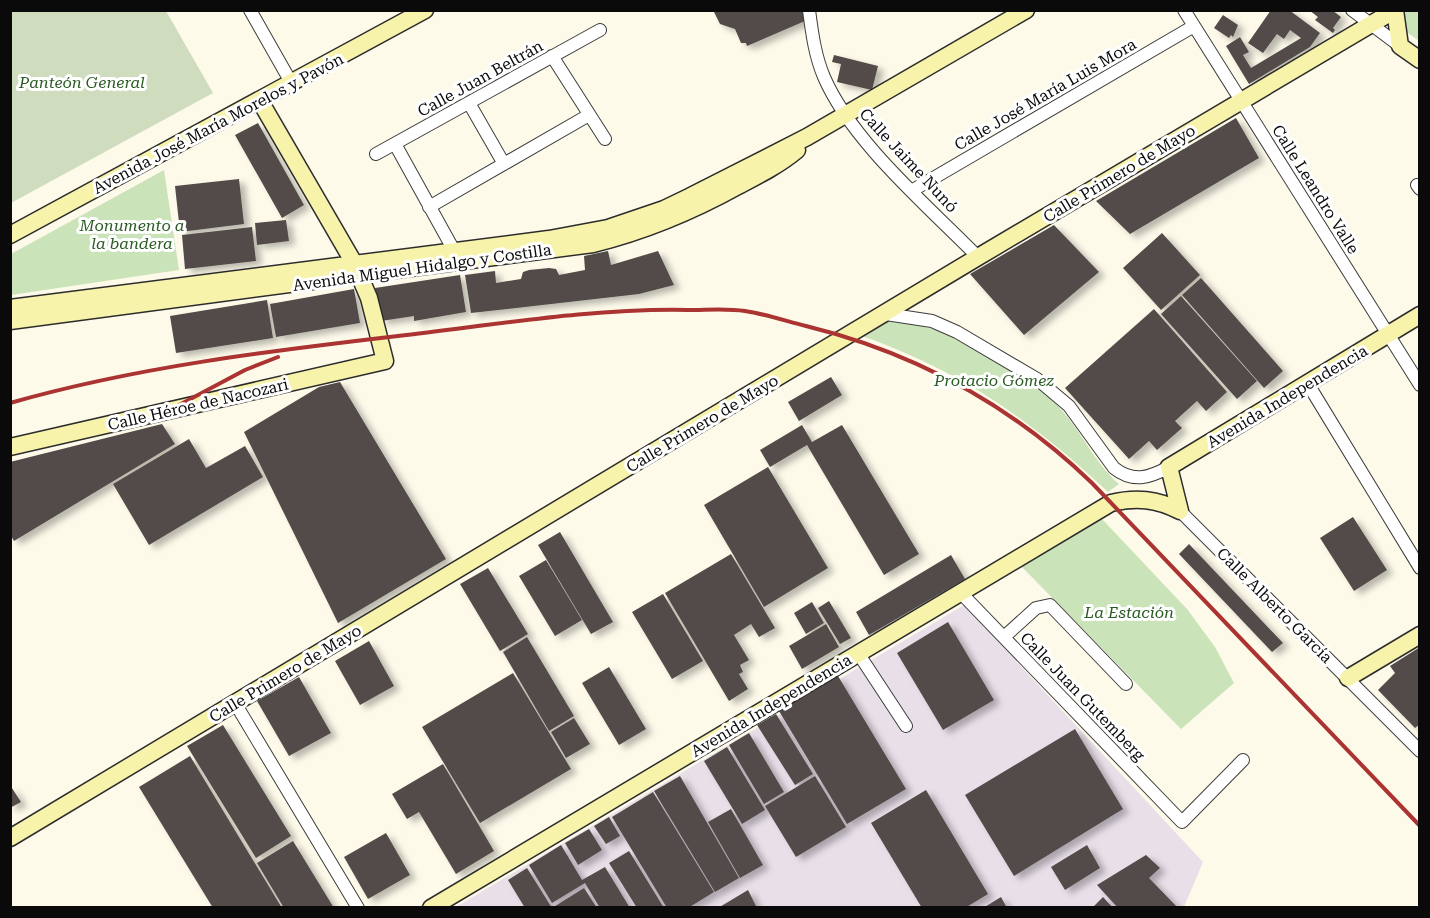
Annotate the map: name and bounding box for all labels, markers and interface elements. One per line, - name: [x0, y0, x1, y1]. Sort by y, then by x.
- street label: Calle José María Luis Mora: [951, 34, 1140, 154]
- street label: Calle Juan Beltrán: [414, 36, 546, 121]
- street label: Avenida José María Morelos y Pavón: [90, 49, 347, 198]
- park label: Panteón General: [18, 73, 145, 92]
- street label: Calle Jaime Nunó: [855, 104, 962, 216]
- street label: Calle Primero de Mayo: [1040, 120, 1199, 226]
- street label: Calle Leandro Valle: [1268, 121, 1363, 257]
- park label: Monumento a la bandera: [79, 216, 185, 253]
- street label: Avenida Miguel Hidalgo y Costilla: [292, 240, 553, 295]
- street label: Avenida Independencia: [1204, 341, 1371, 452]
- street label: Calle Primero de Mayo: [623, 370, 782, 476]
- park label: Protacio Gómez: [933, 371, 1054, 390]
- street label: Calle Héroe de Nacozari: [106, 374, 290, 435]
- street label: Calle Alberto García: [1213, 544, 1337, 667]
- park label: La Estación: [1083, 603, 1174, 622]
- street label: Calle Primero de Mayo: [206, 620, 365, 726]
- street label: Calle Juan Gutemberg: [1016, 628, 1149, 765]
- street label: Avenida Independencia: [688, 650, 855, 761]

